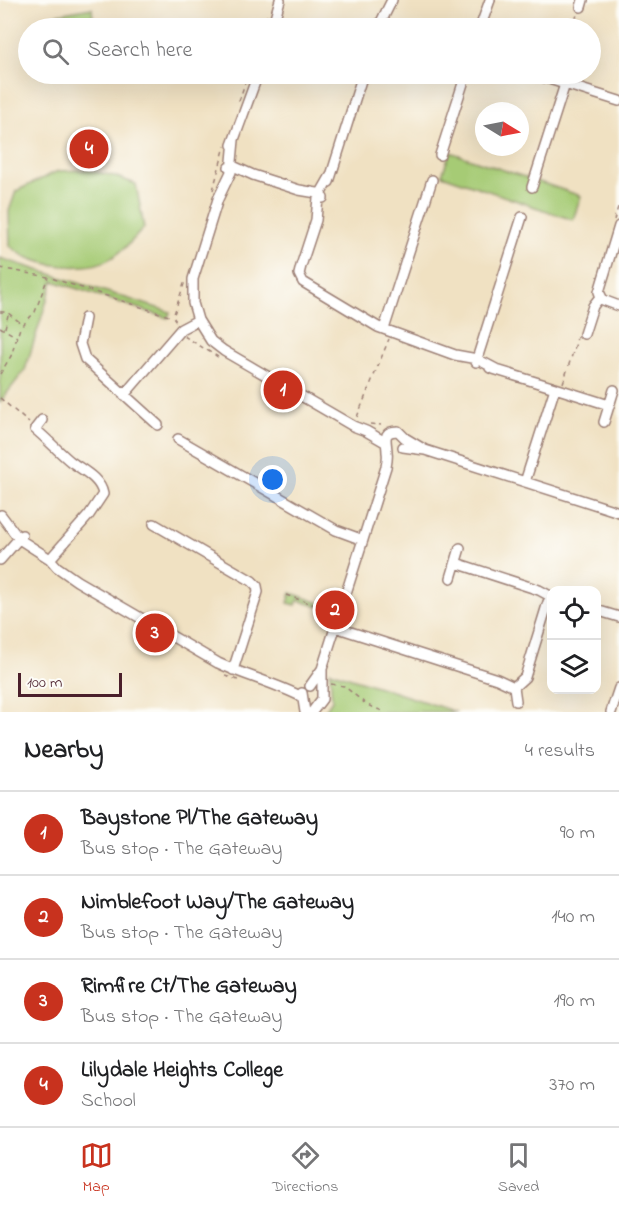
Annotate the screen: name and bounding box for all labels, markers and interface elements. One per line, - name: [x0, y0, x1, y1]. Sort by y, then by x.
- search box: [18, 18, 601, 84]
- icon: search: [39, 35, 72, 68]
- text: Search here: [87, 35, 192, 67]
- north arrow: [475, 102, 529, 156]
- pin: 4: [70, 126, 109, 172]
- pin: 1: [264, 368, 302, 412]
- your location: [258, 465, 287, 494]
- map controls: [547, 586, 601, 694]
- button: locate: [547, 586, 601, 640]
- pin: 2: [316, 588, 354, 632]
- pin: 3: [136, 610, 174, 656]
- button: layers: [547, 640, 601, 694]
- scale bar: [18, 670, 122, 698]
- text: 100 m: [27, 671, 62, 695]
- text: Nearby: [24, 732, 103, 770]
- text: 4 results: [525, 737, 595, 766]
- text: Baystone Pl/The Gateway: [81, 803, 318, 835]
- text: 1: [40, 819, 47, 848]
- text: 90 m: [560, 819, 595, 848]
- text: Bus stop · The Gateway: [81, 835, 282, 864]
- text: Nimblefoot Way/The Gateway: [81, 887, 354, 919]
- text: 2: [39, 903, 48, 932]
- text: 140 m: [551, 903, 595, 932]
- text: Bus stop · The Gateway: [81, 919, 282, 948]
- text: Rimfire Ct/The Gateway: [81, 971, 297, 1003]
- text: 3: [39, 987, 48, 1016]
- text: 190 m: [553, 987, 595, 1016]
- text: Bus stop · The Gateway: [81, 1003, 282, 1032]
- text: Lilydale Heights College: [81, 1055, 283, 1087]
- text: 4: [39, 1071, 48, 1100]
- text: 370 m: [549, 1071, 595, 1100]
- text: School: [81, 1087, 136, 1116]
- tab: Map: [80, 1139, 113, 1199]
- tab: Directions: [272, 1139, 338, 1199]
- tab: Saved: [498, 1139, 539, 1199]

